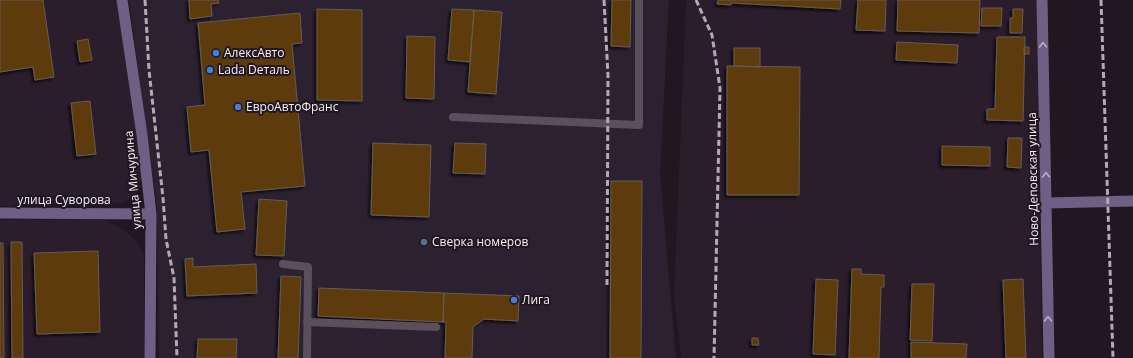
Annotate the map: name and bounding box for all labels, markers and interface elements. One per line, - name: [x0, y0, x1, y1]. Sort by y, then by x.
- one-way arrow: [1039, 42, 1047, 48]
- place label: АлексАвто: [224, 44, 285, 61]
- marker: АлексАвто: [211, 48, 221, 58]
- place label: Lada Dеталь: [218, 61, 290, 78]
- marker: Lada Dеталь: [205, 65, 215, 75]
- place label: ЕвроАвтоФранс: [246, 98, 339, 115]
- marker: ЕвроАвтоФранс: [233, 102, 243, 112]
- street label: Ново-Деповская улица: [1023, 112, 1042, 246]
- street label: улица Мичурина: [120, 130, 145, 230]
- one-way arrow: [1042, 172, 1050, 178]
- street label: улица Суворова: [17, 191, 111, 208]
- place label: Сверка номеров: [432, 233, 528, 250]
- marker: Сверка номеров: [419, 237, 429, 247]
- place label: Лига: [522, 291, 550, 308]
- marker: Лига: [509, 295, 519, 305]
- one-way arrow: [1044, 316, 1052, 322]

